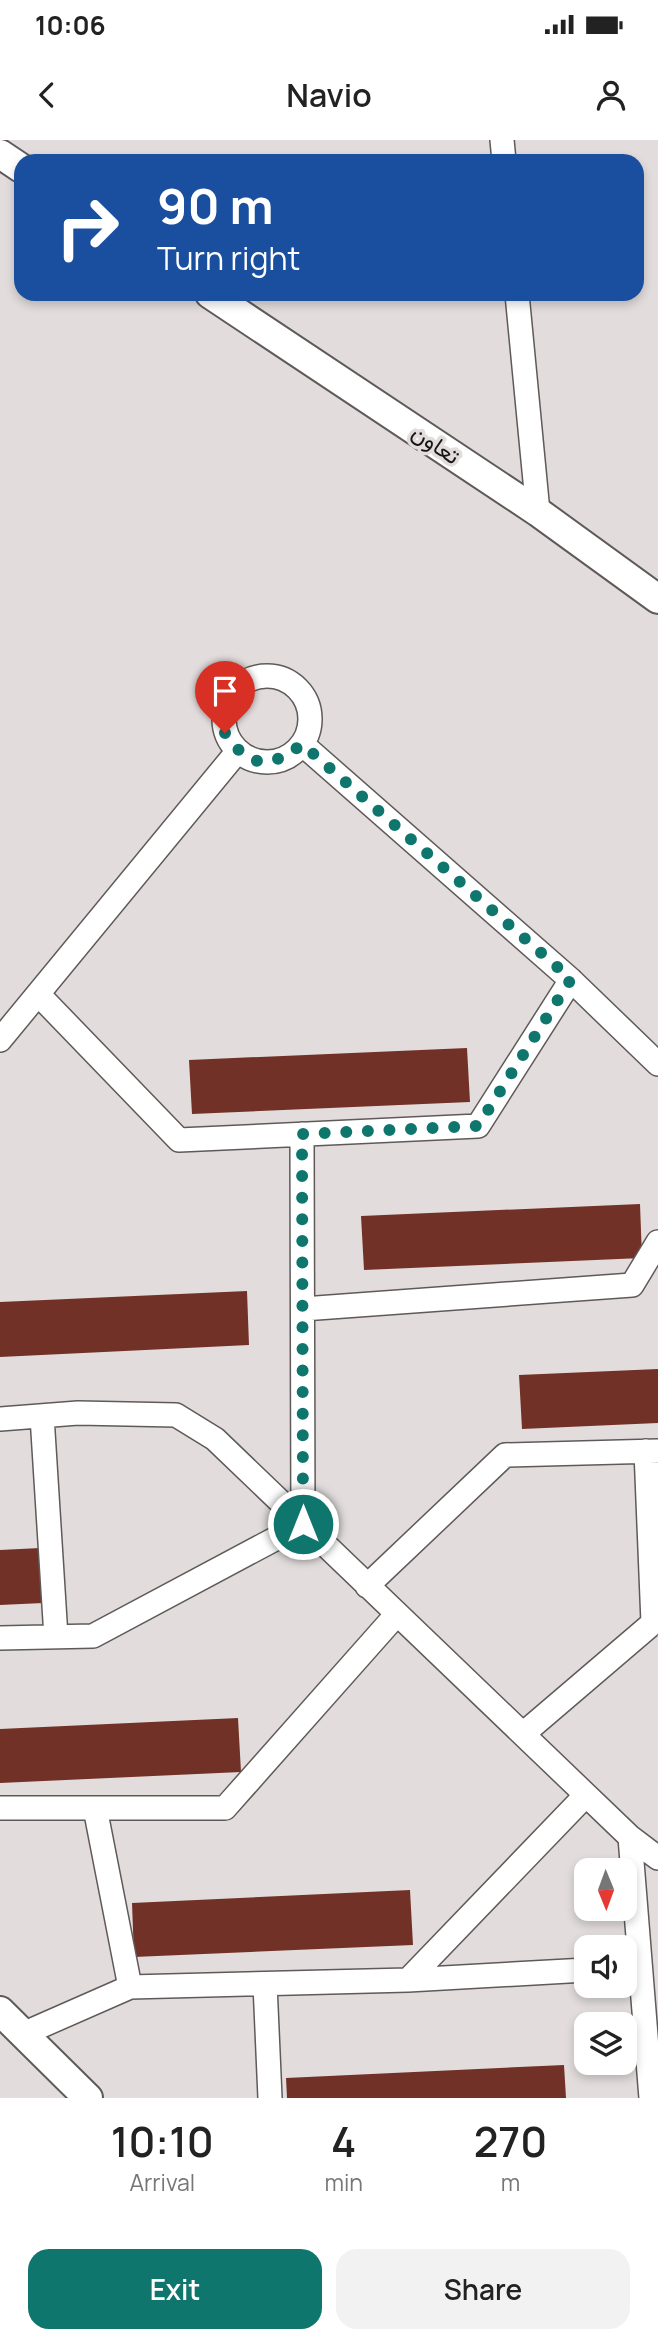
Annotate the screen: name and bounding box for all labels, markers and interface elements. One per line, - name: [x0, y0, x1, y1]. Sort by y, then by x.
- text: 10:06: [35, 7, 106, 43]
- text: Navio: [286, 73, 372, 117]
- icon: back: [28, 76, 66, 114]
- icon: person: [592, 76, 630, 114]
- text: 90 m: [157, 172, 274, 239]
- icon: right: [42, 182, 133, 273]
- text: Turn right: [157, 236, 300, 280]
- street label: تعاون: [406, 415, 467, 471]
- pin: [195, 661, 255, 733]
- icon: arrive: [206, 672, 244, 710]
- position arrow: [266, 1487, 340, 1561]
- north arrow: [574, 1858, 637, 1922]
- map controls: [574, 1858, 637, 2075]
- button: sound: [574, 1935, 637, 1998]
- button: layers: [574, 2012, 637, 2075]
- text: 10:10: [111, 2112, 214, 2170]
- text: 4: [331, 2112, 356, 2170]
- text: 270: [474, 2112, 547, 2170]
- text: Arrival: [129, 2166, 195, 2198]
- text: min: [325, 2166, 363, 2198]
- text: m: [501, 2166, 520, 2198]
- button: Exit: [28, 2249, 322, 2329]
- button: Share: [336, 2249, 630, 2329]

